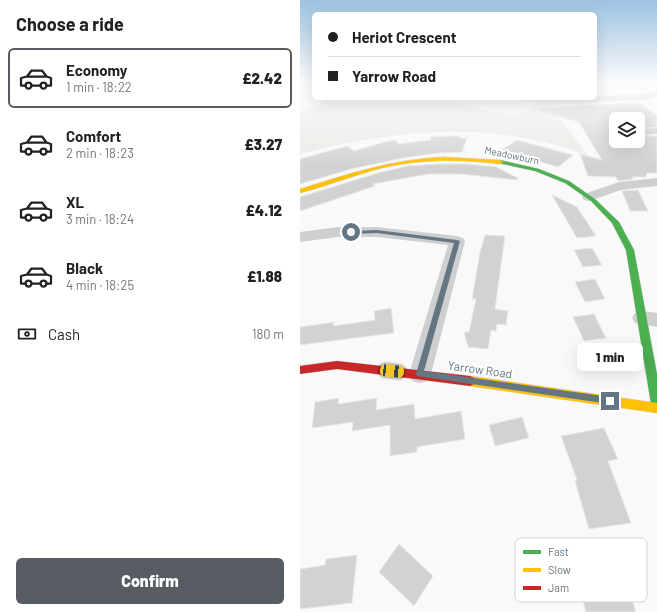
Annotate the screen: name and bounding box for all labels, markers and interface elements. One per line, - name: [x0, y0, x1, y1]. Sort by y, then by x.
- text: Choose a ride: [16, 13, 124, 35]
- text: Heriot Crescent: [352, 28, 456, 46]
- icon: car: [18, 60, 54, 96]
- text: Economy: [66, 61, 127, 79]
- text: Yarrow Road: [352, 67, 436, 85]
- text: £2.42: [242, 69, 282, 87]
- text: 1 min · 18:22: [66, 79, 132, 95]
- map controls: [609, 112, 645, 148]
- button: layers: [609, 112, 645, 148]
- icon: car: [18, 126, 54, 162]
- text: Comfort: [66, 127, 121, 145]
- text: £3.27: [244, 135, 282, 153]
- street label: Meadowburn: [484, 143, 540, 167]
- text: 2 min · 18:23: [66, 145, 134, 161]
- icon: car: [18, 192, 54, 228]
- text: XL: [66, 193, 84, 211]
- text: £4.12: [246, 201, 282, 219]
- text: 3 min · 18:24: [66, 211, 134, 227]
- route start: [342, 223, 360, 241]
- icon: car: [18, 258, 54, 294]
- text: Black: [66, 259, 103, 277]
- text: £1.88: [247, 267, 282, 285]
- text: 4 min · 18:25: [66, 277, 134, 293]
- icon: cash: [16, 323, 38, 345]
- text: Cash: [48, 325, 80, 343]
- text: 180 m: [252, 326, 284, 342]
- callout: 1 min: [577, 343, 643, 371]
- text: 1 min: [596, 349, 624, 365]
- street label: Yarrow Road: [447, 358, 513, 380]
- car: [379, 364, 405, 378]
- route end: [601, 392, 619, 410]
- legend: [515, 538, 647, 602]
- text: Fast: [548, 545, 569, 558]
- button: Confirm: [16, 558, 284, 604]
- text: Slow: [548, 563, 571, 576]
- text: Jam: [548, 581, 569, 594]

